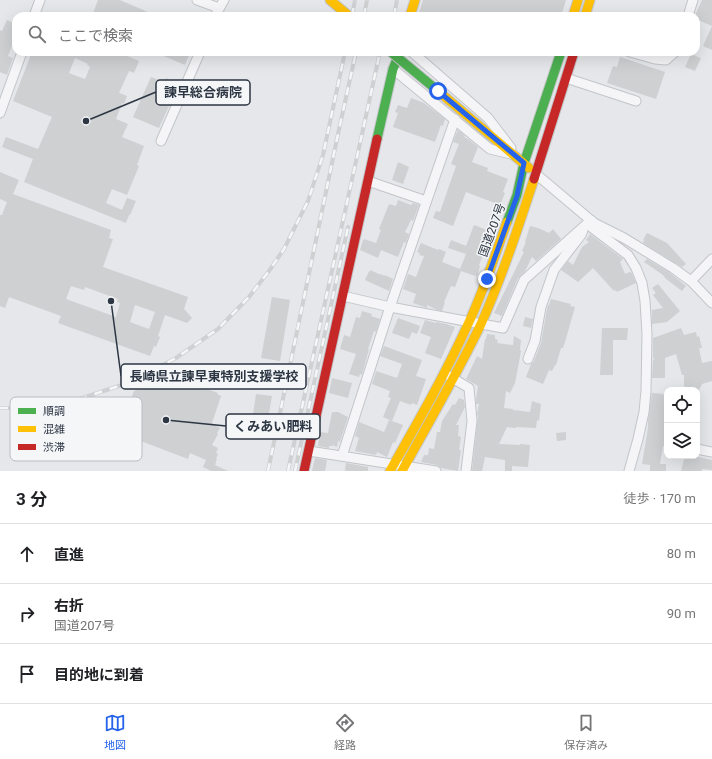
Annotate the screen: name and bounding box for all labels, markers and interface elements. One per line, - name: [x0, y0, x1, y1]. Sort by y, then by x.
- search box: [12, 12, 700, 56]
- icon: search: [26, 23, 48, 45]
- text: ここで検索: [58, 27, 133, 45]
- callout: 諫早総合病院: [156, 80, 250, 105]
- route start: [429, 82, 447, 100]
- text: 諫早総合病院: [164, 85, 242, 100]
- street label: 国道207号: [476, 201, 508, 259]
- route end: [478, 270, 496, 288]
- callout: 長崎県立諫早東特別支援学校: [121, 364, 306, 389]
- text: 長崎県立諫早東特別支援学校: [129, 369, 299, 384]
- map controls: [664, 387, 700, 459]
- button: locate: [664, 387, 700, 423]
- legend: [10, 397, 142, 461]
- text: 順調: [43, 405, 65, 418]
- callout: くみあい肥料: [226, 414, 320, 439]
- text: くみあい肥料: [234, 419, 312, 434]
- text: 混雑: [43, 423, 65, 436]
- button: layers: [664, 423, 700, 459]
- text: 渋滞: [43, 441, 65, 454]
- text: 3 分: [16, 489, 47, 509]
- text: 徒歩 · 170 m: [624, 491, 696, 506]
- icon: ahead: [16, 543, 38, 565]
- text: 直進: [54, 546, 84, 564]
- text: 80 m: [667, 546, 696, 561]
- text: 右折: [54, 597, 84, 615]
- icon: right: [16, 603, 38, 625]
- text: 90 m: [667, 606, 696, 621]
- text: 国道207号: [54, 618, 115, 633]
- icon: arrive: [16, 663, 38, 685]
- text: 目的地に到着: [54, 666, 144, 684]
- tab: 地図: [104, 712, 126, 752]
- tab: 経路: [334, 712, 356, 752]
- tab: 保存済み: [564, 712, 608, 752]

